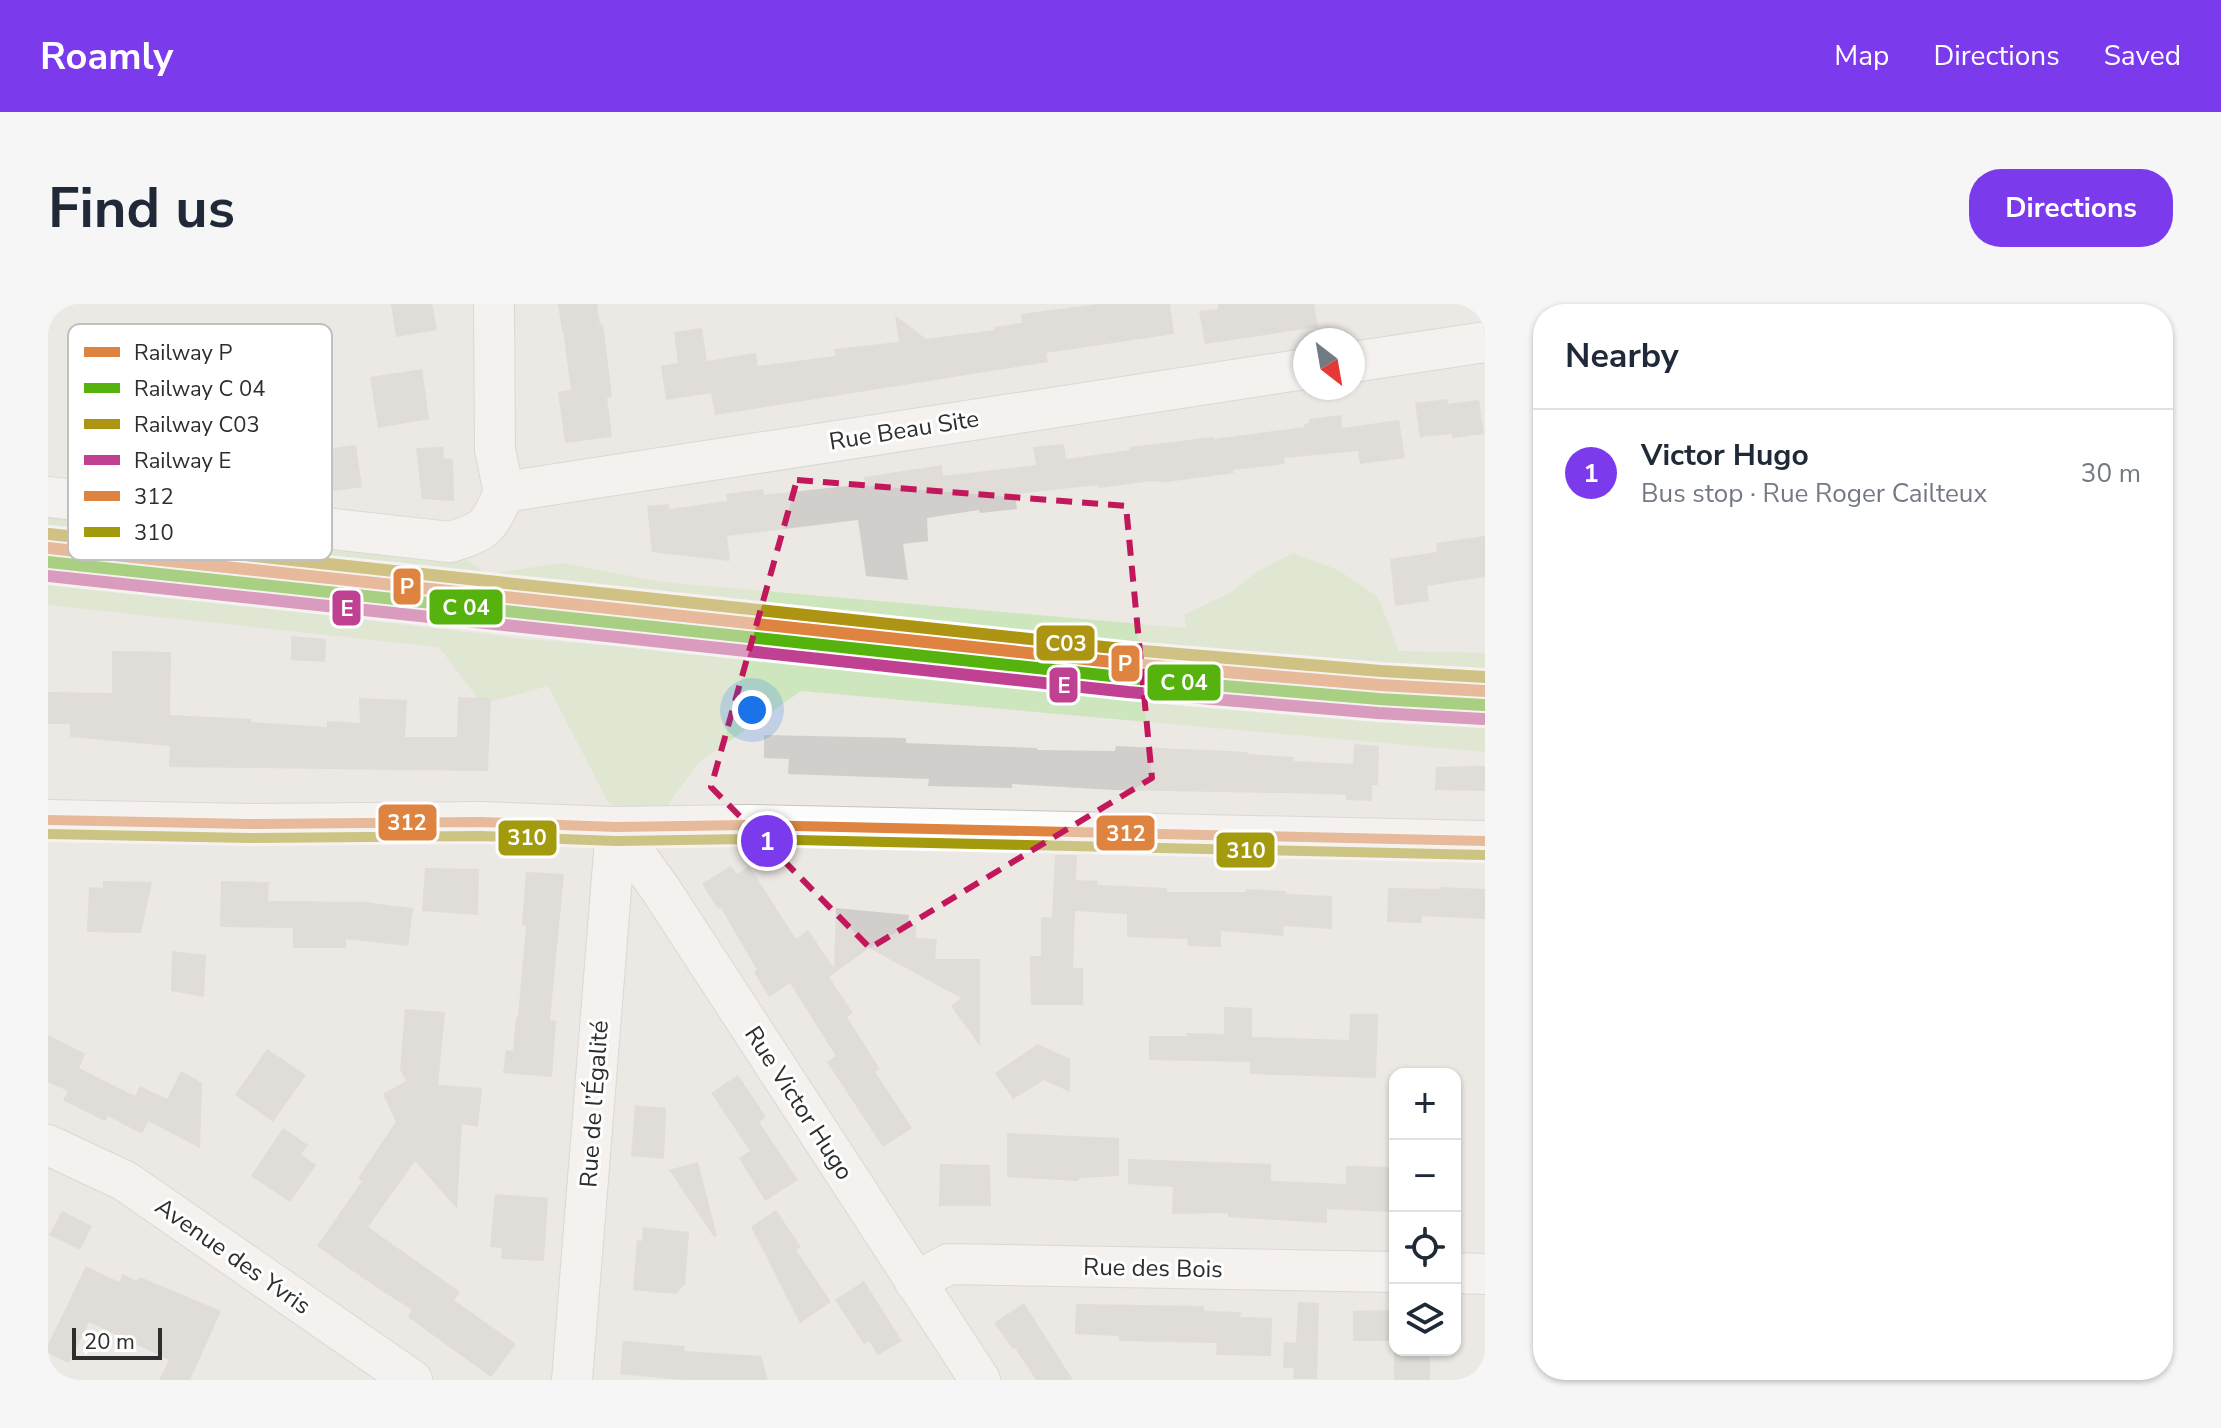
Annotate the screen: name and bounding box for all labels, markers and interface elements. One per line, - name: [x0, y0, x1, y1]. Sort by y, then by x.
- text: Roamly: [40, 31, 173, 82]
- text: Map: [1834, 37, 1889, 75]
- text: Directions: [1933, 37, 2060, 75]
- text: Saved: [2104, 37, 2181, 75]
- button: Directions: [1969, 169, 2173, 247]
- text: Find us: [48, 170, 235, 247]
- legend: [68, 324, 332, 560]
- north arrow: [1293, 328, 1365, 400]
- text: Nearby: [1565, 333, 1679, 379]
- text: Railway P: [134, 338, 232, 368]
- text: Railway C 04: [134, 374, 265, 404]
- street label: Rue Beau Site: [827, 402, 981, 458]
- text: Railway C03: [134, 410, 260, 440]
- text: Victor Hugo: [1641, 435, 1809, 476]
- text: Railway E: [134, 446, 231, 476]
- text: 1: [1583, 456, 1599, 491]
- text: 30 m: [2081, 456, 2141, 491]
- text: Bus stop · Rue Roger Cailteux: [1641, 476, 1987, 511]
- text: 312: [134, 482, 174, 512]
- text: 310: [134, 518, 174, 548]
- line badge: P: [392, 567, 422, 606]
- text: P: [400, 572, 414, 602]
- line badge: C 04: [428, 588, 504, 626]
- line badge: E: [331, 589, 362, 627]
- text: C 04: [442, 593, 490, 623]
- text: E: [340, 594, 354, 624]
- line badge: C03: [1035, 624, 1096, 662]
- text: C03: [1045, 629, 1087, 659]
- line badge: P: [1110, 644, 1141, 683]
- text: P: [1118, 649, 1132, 679]
- line badge: C 04: [1146, 663, 1222, 702]
- line badge: E: [1048, 666, 1079, 704]
- text: C 04: [1160, 668, 1208, 698]
- text: E: [1057, 671, 1071, 701]
- your location: [732, 690, 772, 730]
- line badge: 312: [377, 803, 438, 842]
- text: 312: [387, 808, 427, 838]
- pin: 1: [741, 811, 793, 871]
- line badge: 312: [1095, 814, 1156, 852]
- line badge: 310: [497, 819, 558, 857]
- text: 312: [1106, 819, 1146, 849]
- text: 310: [507, 823, 547, 853]
- line badge: 310: [1215, 831, 1276, 869]
- text: 310: [1226, 836, 1266, 866]
- street label: Rue de l’Égalité: [572, 1019, 616, 1189]
- street label: Rue Victor Hugo: [737, 1020, 861, 1186]
- map controls: [1389, 1068, 1461, 1356]
- button: +: [1389, 1068, 1461, 1140]
- button: −: [1389, 1140, 1461, 1212]
- street label: Avenue des Yvris: [149, 1190, 317, 1322]
- button: locate: [1389, 1212, 1461, 1284]
- street label: Rue des Bois: [1083, 1251, 1223, 1285]
- button: layers: [1389, 1284, 1461, 1356]
- scale bar: [72, 1324, 162, 1360]
- text: 20 m: [84, 1327, 135, 1357]

